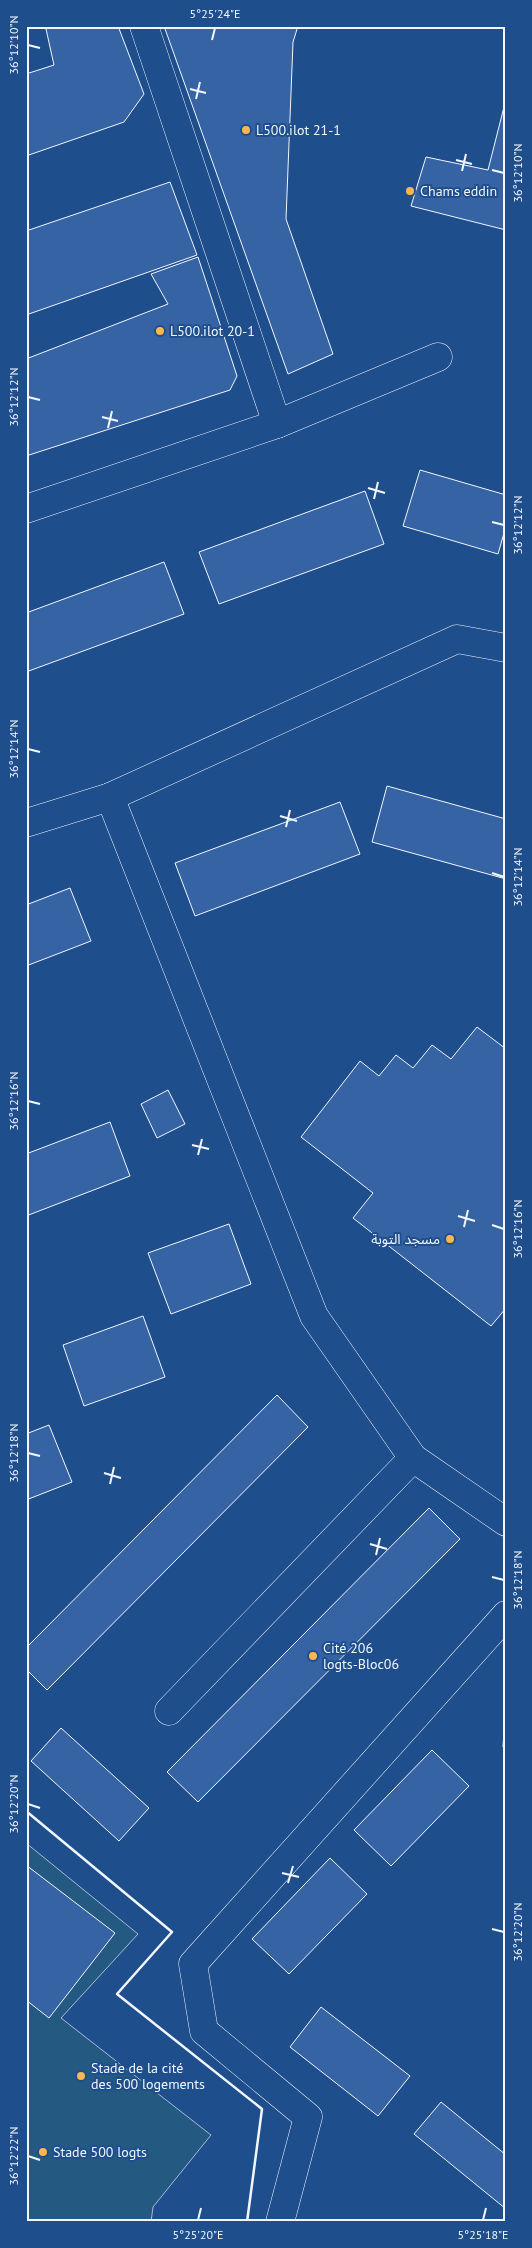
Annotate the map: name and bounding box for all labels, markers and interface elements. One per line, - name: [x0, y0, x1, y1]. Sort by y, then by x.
- text: 5°25'24"E: [190, 6, 240, 21]
- text: 36°12'10"N: [6, 15, 21, 75]
- place label: L500.ilot 21-1: [256, 121, 341, 139]
- marker: L500.ilot 21-1: [240, 124, 252, 136]
- text: 36°12'10"N: [510, 143, 525, 203]
- place label: Chams eddin: [420, 182, 497, 200]
- marker: Chams eddin: [404, 185, 416, 197]
- place label: L500.ilot 20-1: [170, 322, 255, 340]
- marker: L500.ilot 20-1: [154, 325, 166, 337]
- text: 36°12'12"N: [6, 367, 21, 427]
- text: 36°12'12"N: [510, 495, 525, 555]
- text: 36°12'14"N: [6, 719, 21, 779]
- text: 36°12'14"N: [510, 847, 525, 907]
- text: 36°12'16"N: [6, 1071, 21, 1131]
- text: 36°12'16"N: [510, 1199, 525, 1259]
- place label: مسجد التوبة: [371, 1230, 440, 1248]
- marker: مسجد التوبة: [444, 1233, 456, 1245]
- text: 36°12'18"N: [6, 1423, 21, 1483]
- text: 36°12'18"N: [510, 1550, 525, 1610]
- place label: Cité 206 logts-Bloc06: [323, 1639, 399, 1673]
- marker: Cité 206 logts-Bloc06: [307, 1650, 319, 1662]
- text: 36°12'20"N: [6, 1774, 21, 1834]
- text: 36°12'20"N: [510, 1902, 525, 1962]
- place label: Stade de la cité des 500 logements: [91, 2059, 205, 2093]
- marker: Stade de la cité des 500 logements: [75, 2070, 87, 2082]
- text: 36°12'22"N: [6, 2126, 21, 2186]
- place label: Stade 500 logts: [53, 2143, 147, 2161]
- marker: Stade 500 logts: [37, 2146, 49, 2158]
- text: 5°25'20"E: [173, 2227, 223, 2242]
- text: 5°25'18"E: [458, 2227, 508, 2242]

